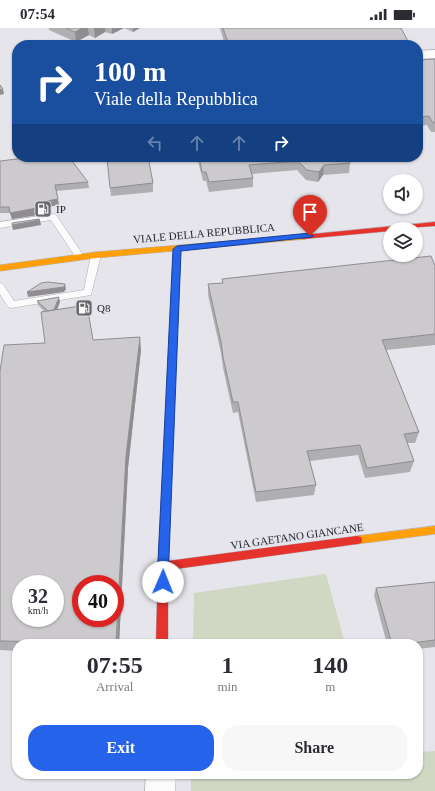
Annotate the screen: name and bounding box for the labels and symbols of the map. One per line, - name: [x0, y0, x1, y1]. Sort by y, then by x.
- pin: [293, 195, 327, 236]
- fuel station icon: IP: [33, 199, 53, 219]
- place label: IP: [56, 203, 66, 215]
- street label: VIALE DELLA REPUBBLICA: [133, 221, 275, 245]
- fuel station icon: Q8: [74, 298, 94, 318]
- place label: Q8: [97, 302, 111, 314]
- street label: VIA GAETANO GIANCANE: [230, 521, 365, 551]
- position arrow: [142, 561, 184, 603]
- speed limit sign: 40: [72, 575, 124, 627]

